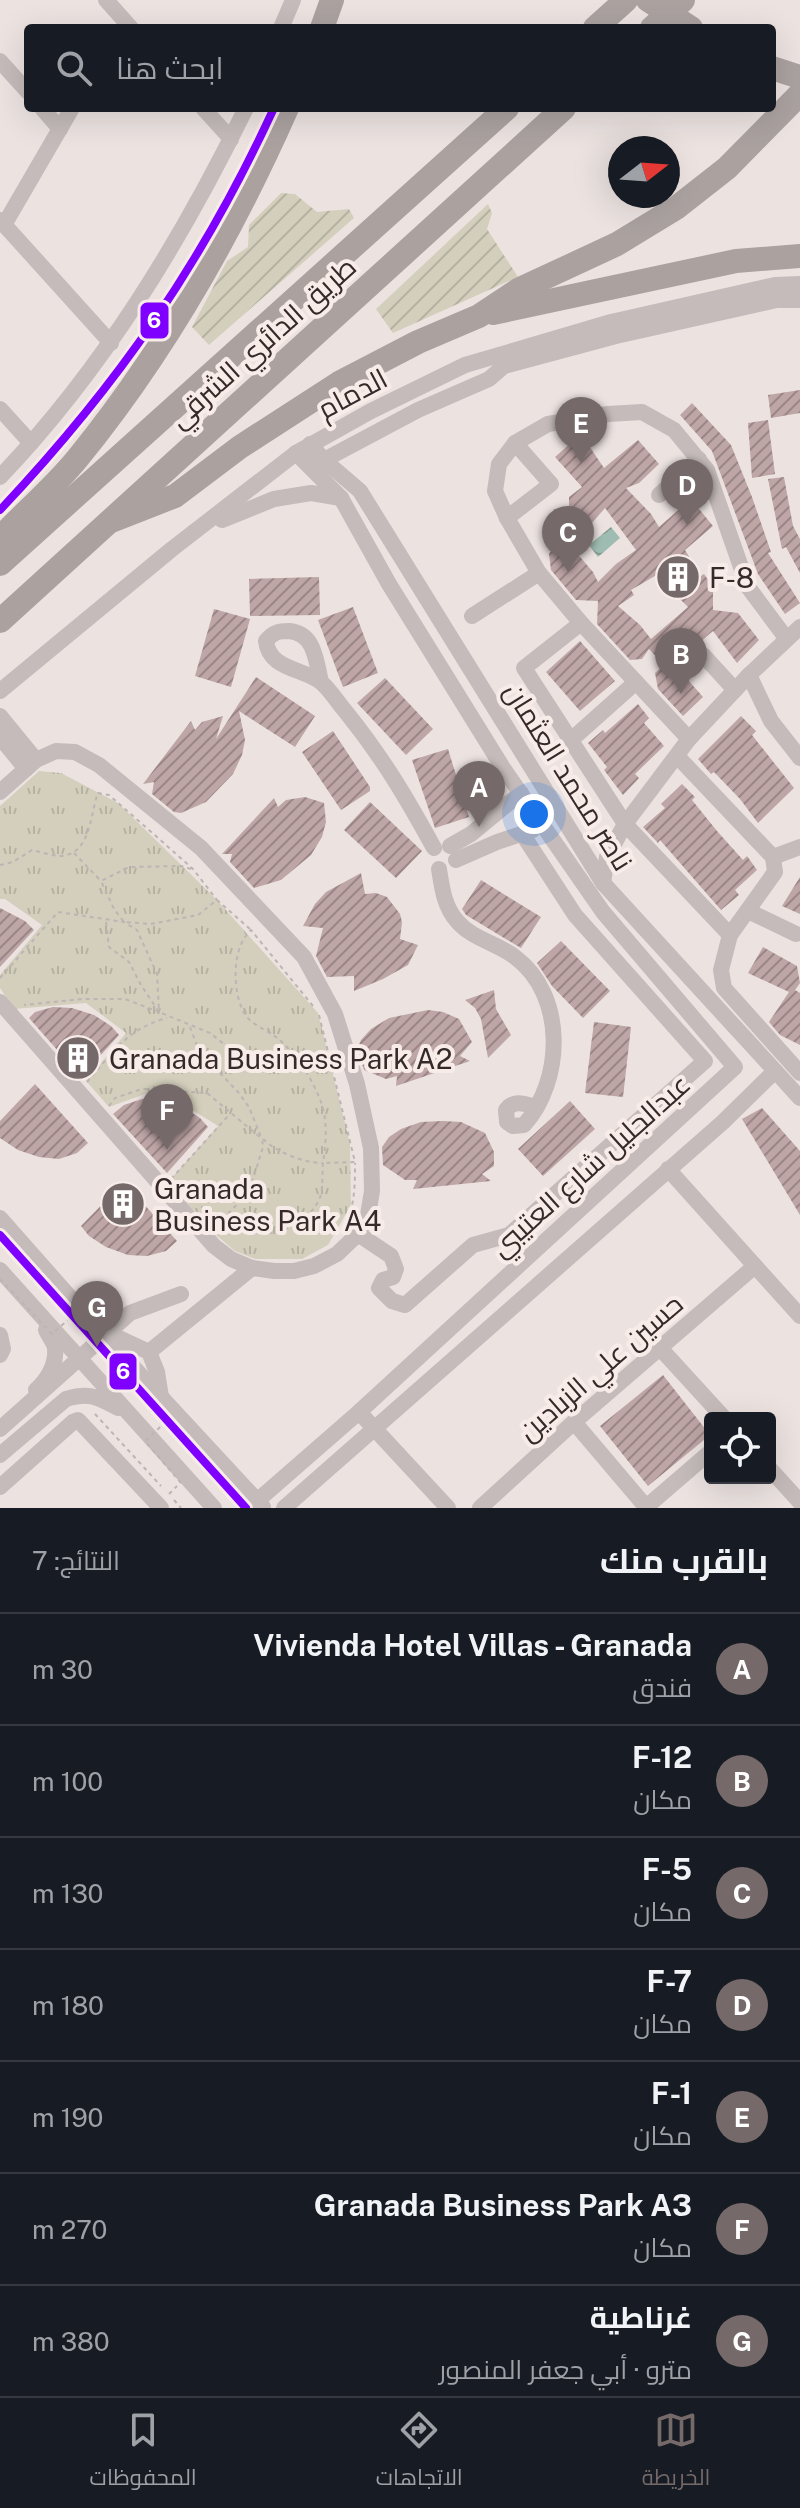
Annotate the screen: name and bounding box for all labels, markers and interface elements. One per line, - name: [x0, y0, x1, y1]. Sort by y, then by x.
- search box: [24, 24, 776, 112]
- icon: search: [52, 46, 96, 90]
- text: ابحث هنا: [116, 50, 224, 86]
- north arrow: [608, 136, 680, 208]
- street label: طريق الدائري الشرقي: [162, 250, 366, 439]
- line badge: 6: [139, 301, 170, 340]
- text: 6: [147, 307, 161, 333]
- street label: الدمام: [312, 361, 394, 428]
- pin: E: [555, 397, 607, 463]
- pin: D: [661, 459, 713, 525]
- pin: C: [542, 506, 594, 572]
- building icon: F-8: [654, 553, 702, 601]
- place label: F-8: [709, 561, 754, 594]
- pin: B: [655, 628, 707, 694]
- street label: ناصر محمد العثمان: [497, 676, 640, 877]
- pin: A: [453, 761, 505, 827]
- your location: [514, 794, 554, 834]
- building icon: Granada Business Park A2: [54, 1034, 102, 1082]
- place label: Granada Business Park A2: [109, 1042, 452, 1075]
- street label: عبدالجليل شارع العتيبي: [484, 1067, 700, 1268]
- pin: F: [141, 1084, 193, 1150]
- place label: Granada Business Park A4: [154, 1172, 381, 1237]
- building icon: Granada Business Park A4: [99, 1180, 147, 1228]
- pin: G: [71, 1281, 123, 1347]
- street label: حسين علي الزبادين: [511, 1287, 693, 1452]
- line badge: 6: [108, 1352, 138, 1391]
- text: 6: [116, 1358, 130, 1384]
- map controls: [704, 1412, 776, 1484]
- button: locate: [704, 1412, 776, 1484]
- text: بالقرب منك: [600, 1541, 768, 1581]
- text: النتائج: 7: [32, 1545, 120, 1576]
- text: Vivienda Hotel Villas - Granada: [253, 1627, 692, 1663]
- text: 30 m: [32, 1654, 93, 1685]
- text: A: [733, 1654, 751, 1685]
- text: فندق: [632, 1672, 692, 1703]
- text: F-12: [632, 1739, 692, 1775]
- text: 100 m: [32, 1766, 103, 1797]
- text: B: [733, 1766, 751, 1797]
- text: مكان: [633, 1784, 692, 1815]
- text: F-5: [642, 1851, 692, 1887]
- text: 130 m: [32, 1878, 104, 1909]
- text: C: [733, 1878, 751, 1909]
- text: مكان: [633, 1896, 692, 1927]
- text: F-7: [647, 1963, 692, 1999]
- text: 180 m: [32, 1990, 104, 2021]
- text: D: [733, 1990, 751, 2021]
- text: مكان: [633, 2008, 692, 2039]
- text: F-1: [651, 2075, 692, 2111]
- text: 190 m: [32, 2102, 103, 2133]
- text: E: [734, 2102, 750, 2133]
- text: مكان: [633, 2120, 692, 2151]
- text: Granada Business Park A3: [314, 2187, 692, 2223]
- text: 270 m: [32, 2214, 107, 2245]
- text: F: [734, 2214, 750, 2245]
- text: مكان: [633, 2232, 692, 2263]
- text: غرناطية: [590, 2299, 692, 2335]
- text: 380 m: [32, 2326, 110, 2357]
- text: G: [732, 2326, 752, 2357]
- text: مترو · أبي جعفر المنصور: [439, 2354, 692, 2385]
- tab: المحفوظات: [90, 2408, 197, 2498]
- tab: الاتجاهات: [376, 2408, 463, 2498]
- tab: الخريطة: [642, 2408, 710, 2498]

